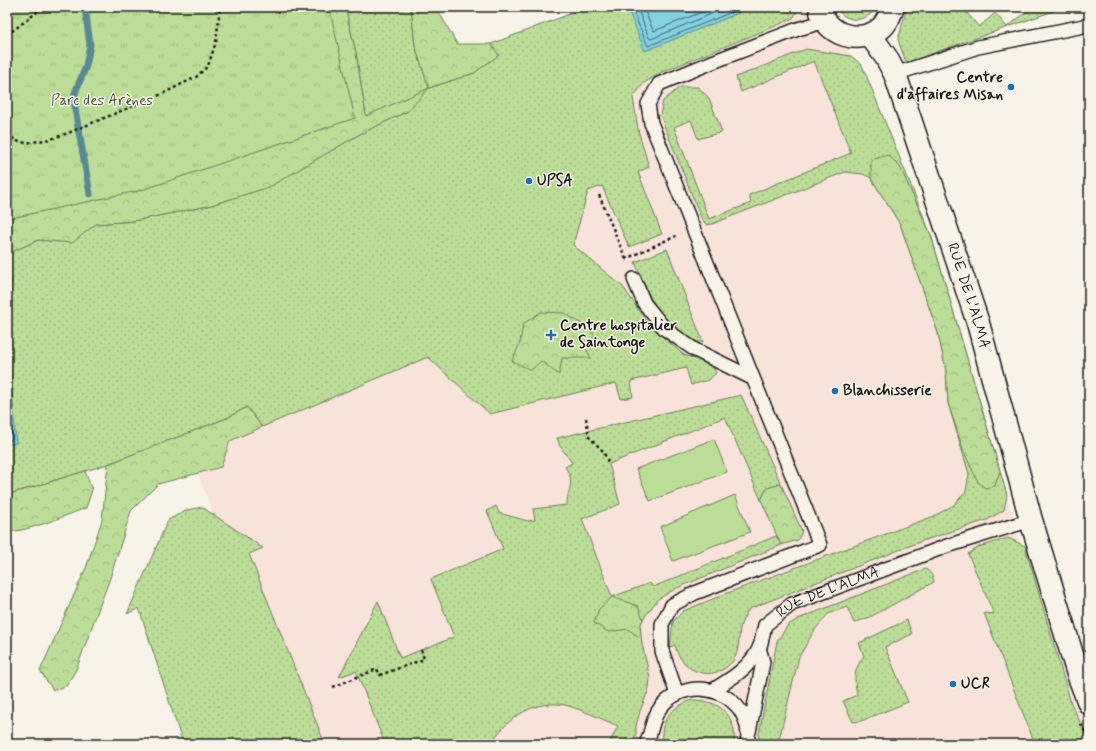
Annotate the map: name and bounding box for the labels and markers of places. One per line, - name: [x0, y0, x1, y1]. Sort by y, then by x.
- place label: Centre d'affaires Misan: [897, 68, 1003, 105]
- marker: Centre d'affaires Misan: [1006, 82, 1016, 92]
- place label: UPSA: [537, 171, 573, 191]
- marker: UPSA: [524, 176, 534, 186]
- place label: Centre hospitalier de Saintonge: [560, 316, 678, 355]
- marker: Centre hospitalier de Saintonge: [545, 329, 557, 341]
- place label: Blanchisserie: [843, 381, 932, 401]
- marker: Blanchisserie: [830, 386, 840, 396]
- place label: UCR: [961, 674, 990, 694]
- marker: UCR: [948, 679, 958, 689]

